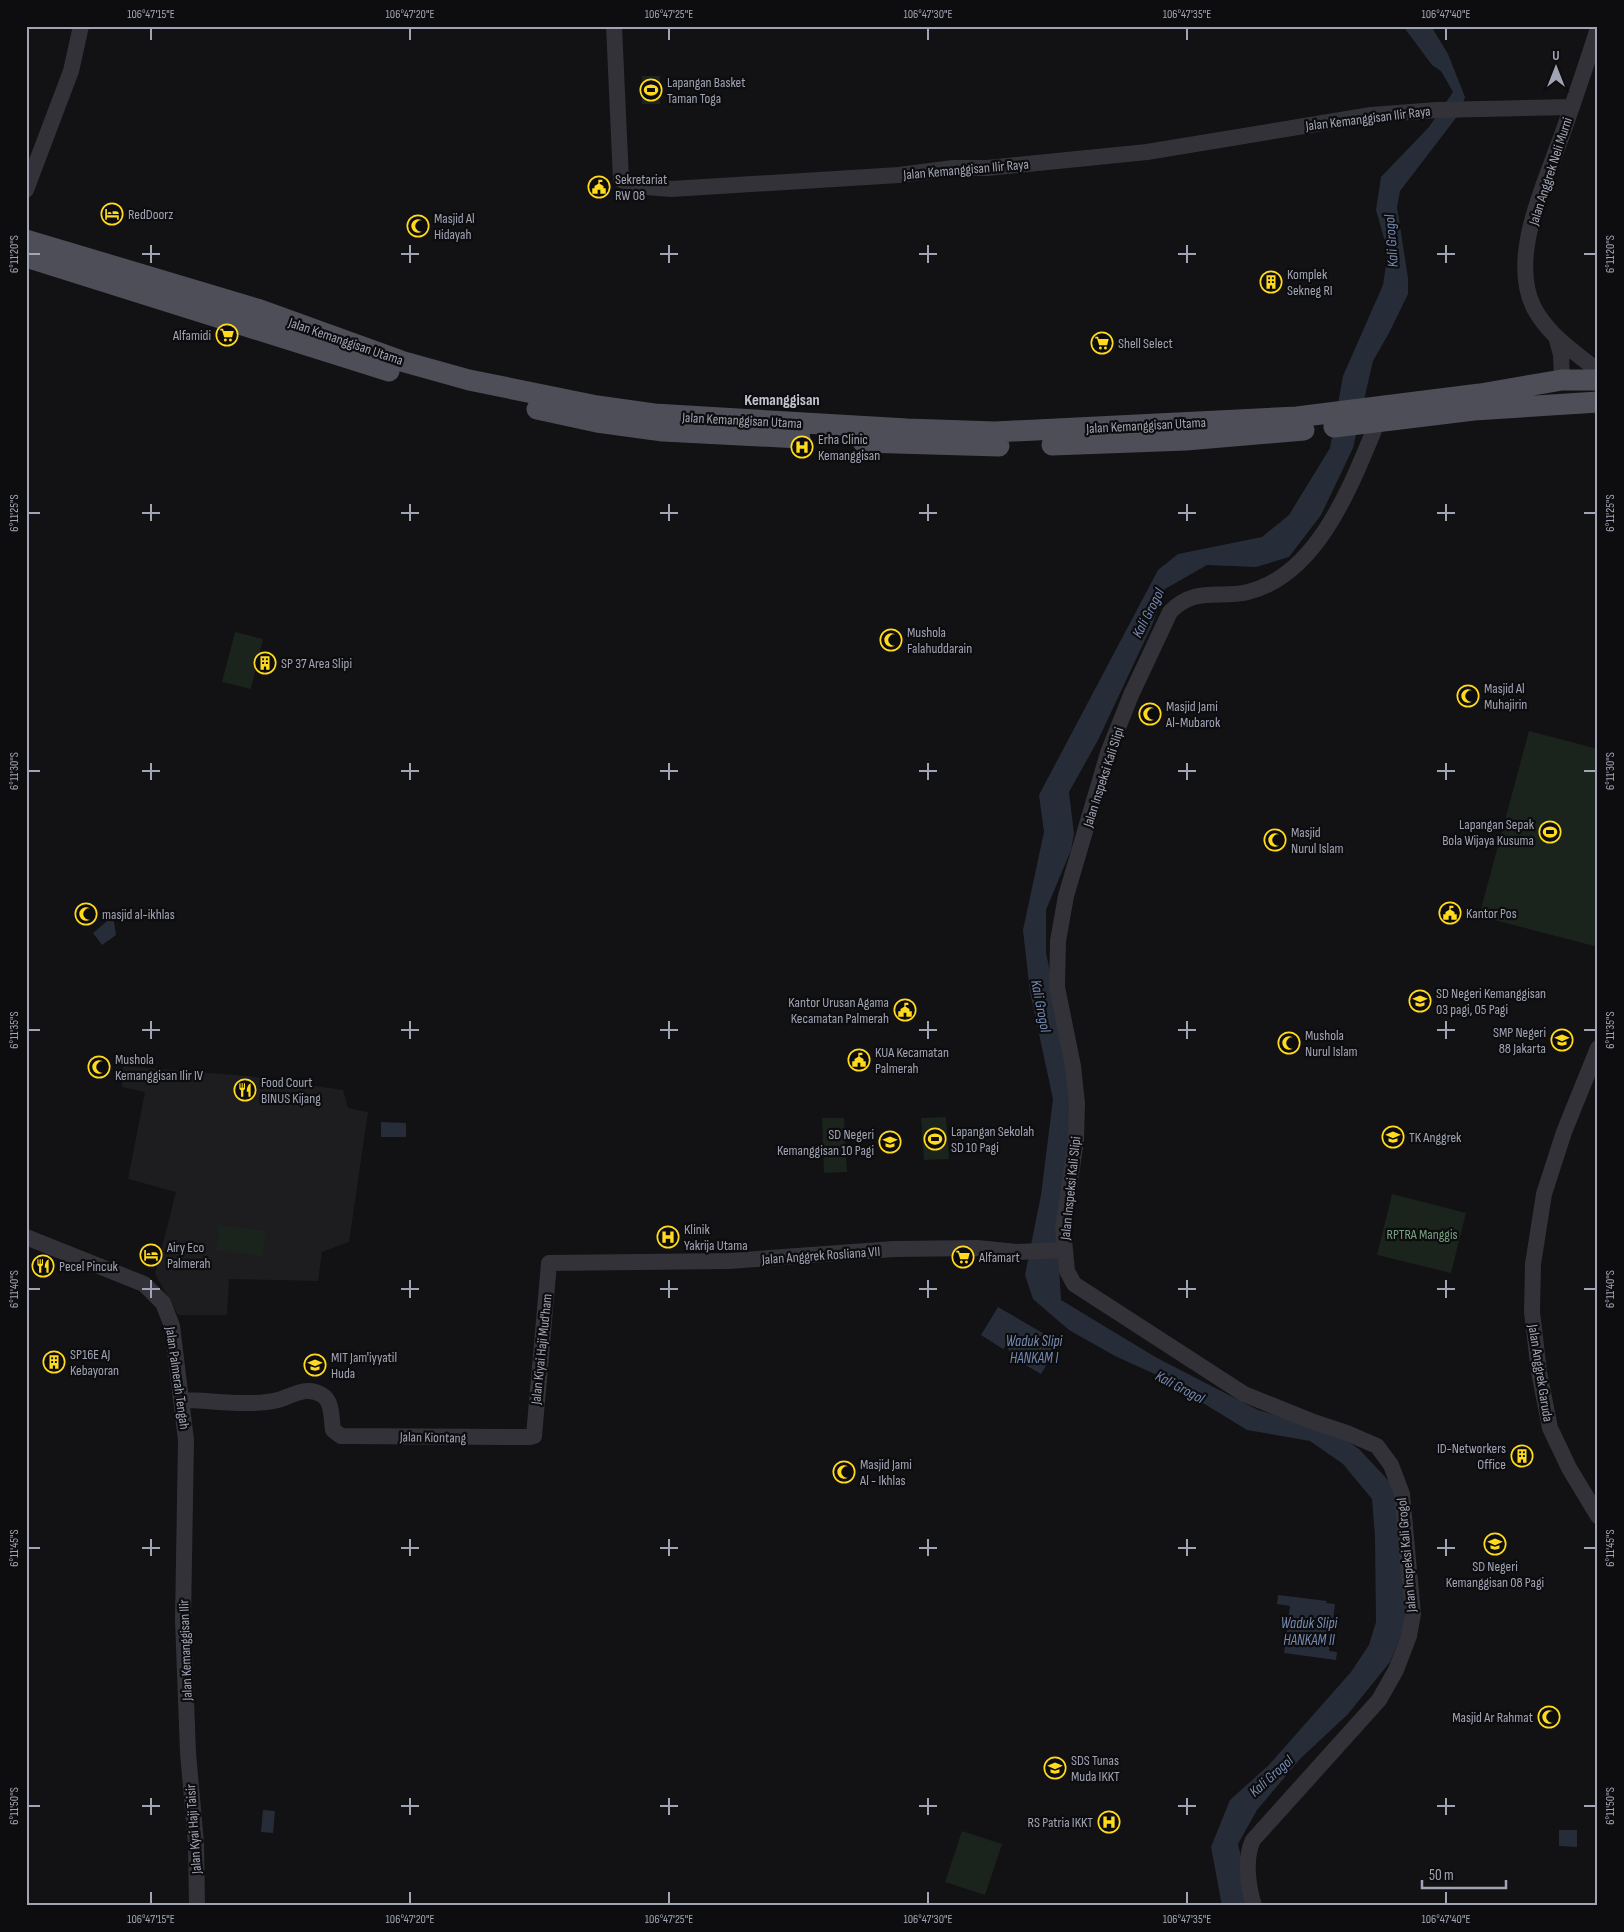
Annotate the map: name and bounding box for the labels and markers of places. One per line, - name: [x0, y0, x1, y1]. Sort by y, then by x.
- place label: Lapangan Basket Taman Toga: [667, 74, 745, 107]
- sports icon: Lapangan Basket Taman Toga: [639, 78, 663, 102]
- place label: Sekretariat RW 08: [615, 171, 667, 204]
- public building icon: Sekretariat RW 08: [587, 175, 611, 199]
- hotel icon: RedDoorz: [100, 202, 124, 226]
- place label: RedDoorz: [128, 206, 173, 223]
- place label: Masjid Al Hidayah: [434, 210, 475, 243]
- mosque icon: Masjid Al Hidayah: [406, 214, 430, 238]
- place label: Komplek Sekneg RI: [1287, 266, 1333, 299]
- building icon: Komplek Sekneg RI: [1259, 270, 1283, 294]
- supermarket icon: Alfamidi: [215, 323, 239, 347]
- place label: Alfamidi: [172, 327, 211, 344]
- supermarket icon: Shell Select: [1090, 331, 1114, 355]
- place label: Shell Select: [1118, 335, 1173, 352]
- place label: Erha Clinic Kemanggisan: [818, 431, 880, 464]
- hospital icon: Erha Clinic Kemanggisan: [790, 435, 814, 459]
- place label: Mushola Falahuddarain: [907, 624, 972, 657]
- mosque icon: Mushola Falahuddarain: [879, 628, 903, 652]
- building icon: SP 37 Area Slipi: [253, 651, 277, 675]
- place label: SP 37 Area Slipi: [281, 655, 352, 672]
- place label: Masjid Al Muhajirin: [1484, 680, 1527, 713]
- mosque icon: Masjid Al Muhajirin: [1456, 684, 1480, 708]
- place label: Masjid Jami Al-Mubarok: [1165, 698, 1221, 731]
- mosque icon: Masjid Jami Al-Mubarok: [1138, 702, 1162, 726]
- place label: Lapangan Sepak Bola Wijaya Kusuma: [1442, 816, 1535, 849]
- sports icon: Lapangan Sepak Bola Wijaya Kusuma: [1538, 820, 1562, 844]
- place label: Masjid Nurul Islam: [1291, 824, 1344, 857]
- mosque icon: Masjid Nurul Islam: [1263, 828, 1287, 852]
- public building icon: Kantor Pos: [1438, 901, 1462, 925]
- mosque icon: masjid al-ikhlas: [74, 902, 98, 926]
- place label: Kantor Pos: [1466, 905, 1517, 922]
- place label: masjid al-ikhlas: [102, 906, 175, 923]
- place label: SD Negeri Kemanggisan 03 pagi, 05 Pagi: [1436, 985, 1546, 1018]
- school or university icon: SD Negeri Kemanggisan 03 pagi, 05 Pagi: [1408, 989, 1432, 1013]
- place label: Kantor Urusan Agama Kecamatan Palmerah: [788, 994, 889, 1027]
- public building icon: Kantor Urusan Agama Kecamatan Palmerah: [893, 998, 917, 1022]
- place label: SMP Negeri 88 Jakarta: [1493, 1024, 1546, 1057]
- place label: Mushola Nurul Islam: [1305, 1027, 1358, 1060]
- school or university icon: SMP Negeri 88 Jakarta: [1550, 1028, 1574, 1052]
- mosque icon: Mushola Nurul Islam: [1277, 1031, 1301, 1055]
- place label: KUA Kecamatan Palmerah: [875, 1044, 949, 1077]
- public building icon: KUA Kecamatan Palmerah: [847, 1048, 871, 1072]
- place label: Mushola Kemanggisan Ilir IV: [115, 1051, 204, 1084]
- mosque icon: Mushola Kemanggisan Ilir IV: [87, 1055, 111, 1079]
- place label: Food Court BINUS Kijang: [261, 1074, 321, 1107]
- restaurant icon: Food Court BINUS Kijang: [233, 1078, 257, 1102]
- place label: Lapangan Sekolah SD 10 Pagi: [951, 1123, 1034, 1156]
- school or university icon: TK Anggrek: [1381, 1125, 1405, 1149]
- place label: SD Negeri Kemanggisan 10 Pagi: [777, 1126, 874, 1159]
- sports icon: Lapangan Sekolah SD 10 Pagi: [923, 1127, 947, 1151]
- place label: TK Anggrek: [1409, 1129, 1462, 1146]
- school or university icon: SD Negeri Kemanggisan 10 Pagi: [878, 1130, 902, 1154]
- place label: Klinik Yakrija Utama: [684, 1221, 748, 1254]
- hospital icon: Klinik Yakrija Utama: [656, 1225, 680, 1249]
- place label: Airy Eco Palmerah: [166, 1239, 211, 1272]
- hotel icon: Airy Eco Palmerah: [139, 1243, 163, 1267]
- supermarket icon: Alfamart: [951, 1245, 975, 1269]
- place label: Alfamart: [978, 1249, 1020, 1266]
- restaurant icon: Pecel Pincuk: [31, 1254, 55, 1278]
- place label: Pecel Pincuk: [59, 1258, 118, 1275]
- place label: SP16E AJ Kebayoran: [70, 1346, 119, 1379]
- place label: MIT Jam'iyyatil Huda: [331, 1349, 397, 1382]
- building icon: SP16E AJ Kebayoran: [42, 1350, 66, 1374]
- school or university icon: MIT Jam'iyyatil Huda: [303, 1353, 327, 1377]
- place label: ID-Networkers Office: [1437, 1440, 1506, 1473]
- building icon: ID-Networkers Office: [1510, 1444, 1534, 1468]
- place label: Masjid Jami Al - Ikhlas: [859, 1456, 912, 1489]
- mosque icon: Masjid Jami Al - Ikhlas: [832, 1460, 856, 1484]
- school or university icon: SD Negeri Kemanggisan 08 Pagi: [1483, 1532, 1507, 1556]
- place label: SD Negeri Kemanggisan 08 Pagi: [1446, 1558, 1544, 1591]
- mosque icon: Masjid Ar Rahmat: [1537, 1705, 1561, 1729]
- place label: Masjid Ar Rahmat: [1452, 1709, 1533, 1726]
- place label: SDS Tunas Muda IKKT: [1071, 1752, 1120, 1785]
- school or university icon: SDS Tunas Muda IKKT: [1043, 1756, 1067, 1780]
- hospital icon: RS Patria IKKT: [1097, 1810, 1121, 1834]
- place label: RS Patria IKKT: [1028, 1814, 1093, 1831]

